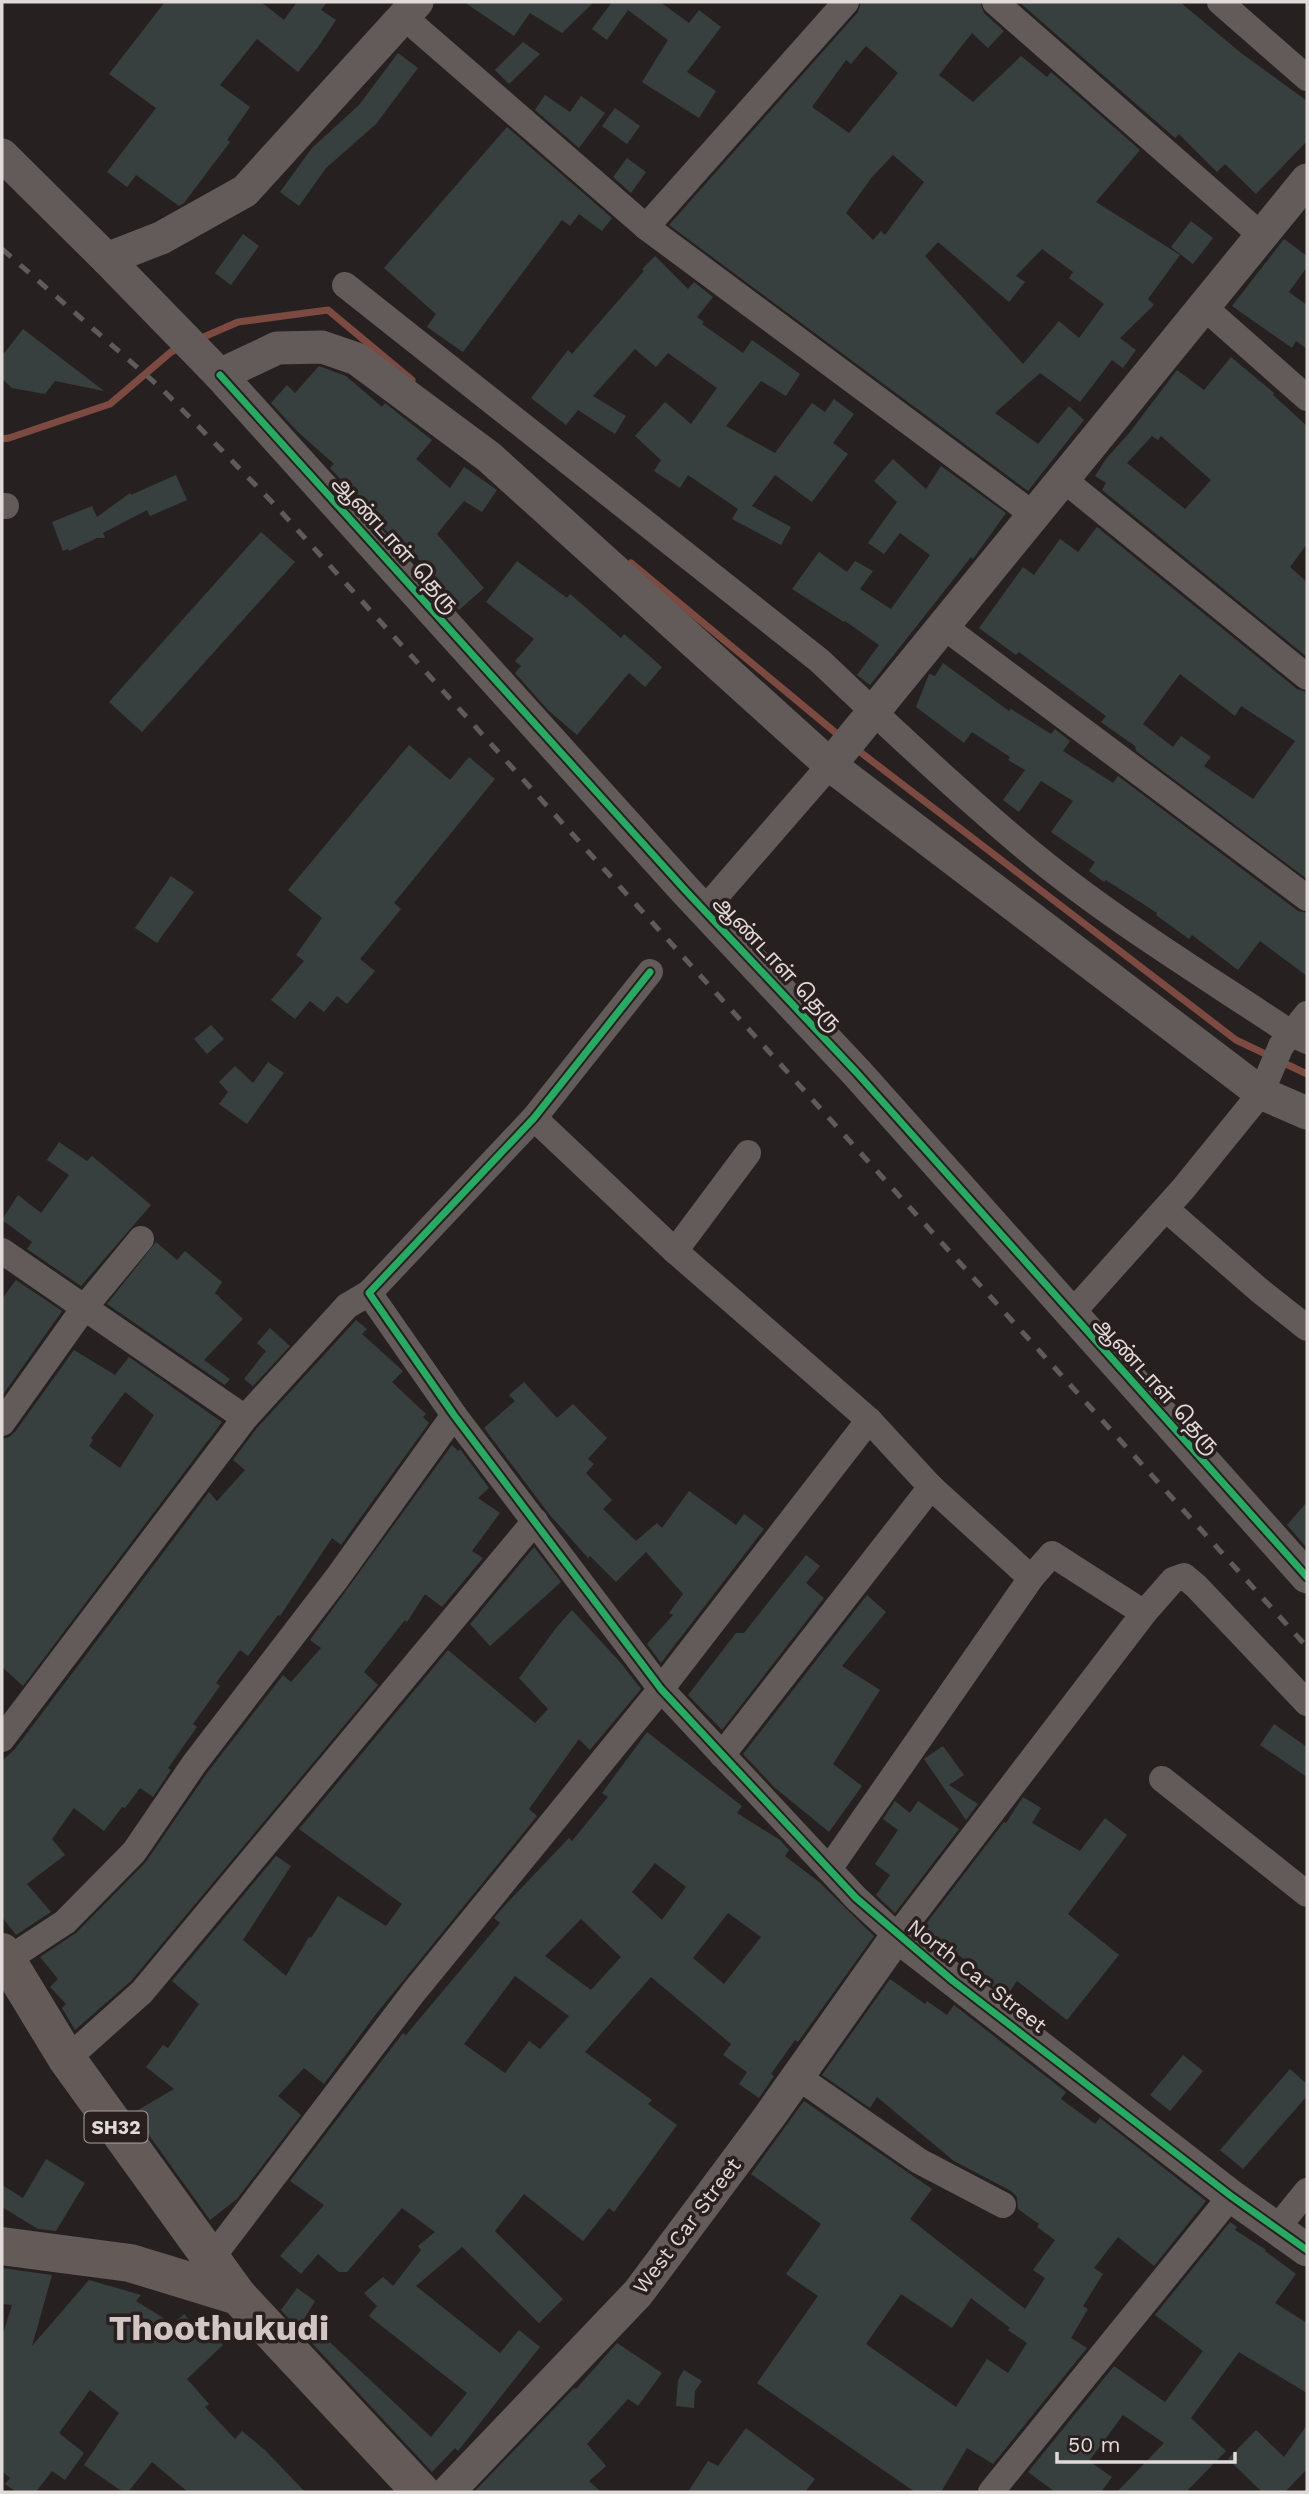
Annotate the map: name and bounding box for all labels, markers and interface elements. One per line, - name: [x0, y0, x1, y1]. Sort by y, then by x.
- street label: ஆண்டாள் தெரு: [327, 470, 465, 619]
- street label: ஆண்டாள் தெரு: [708, 890, 848, 1037]
- street label: ஆண்டாள் தெரு: [1088, 1311, 1226, 1460]
- street label: North Car Street: [903, 1914, 1052, 2038]
- road number: SH32: [85, 2112, 148, 2142]
- street label: West Car Street: [627, 2153, 746, 2298]
- district label: Thoothukudi: [109, 2307, 329, 2349]
- scale bar: [1057, 2420, 1236, 2464]
- text: 50 m: [1068, 2432, 1120, 2457]

